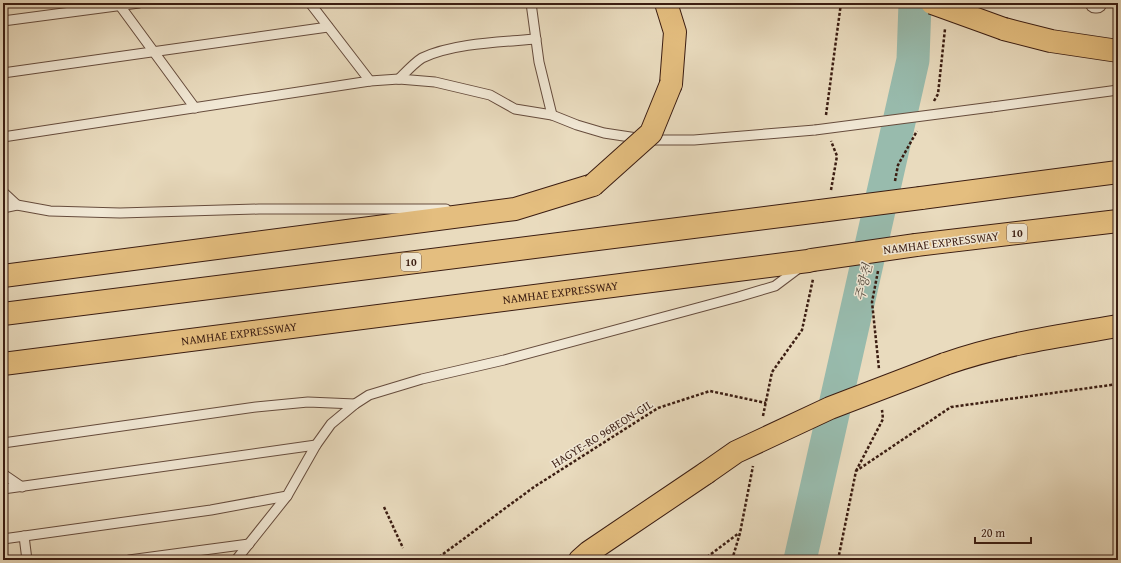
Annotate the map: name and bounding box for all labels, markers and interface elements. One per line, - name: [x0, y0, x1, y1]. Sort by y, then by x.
- road number: 10: [1007, 224, 1027, 242]
- street label: NAMHAE EXPRESSWAY: [882, 227, 1000, 258]
- road number: 10: [401, 253, 421, 271]
- water label: 주항천: [850, 260, 877, 303]
- street label: NAMHAE EXPRESSWAY: [502, 276, 619, 308]
- street label: NAMHAE EXPRESSWAY: [180, 317, 298, 349]
- street label: HAGYE-RO 96BEON-GIL: [548, 395, 656, 472]
- scale bar: [975, 519, 1031, 545]
- text: 20 m: [981, 524, 1005, 541]

